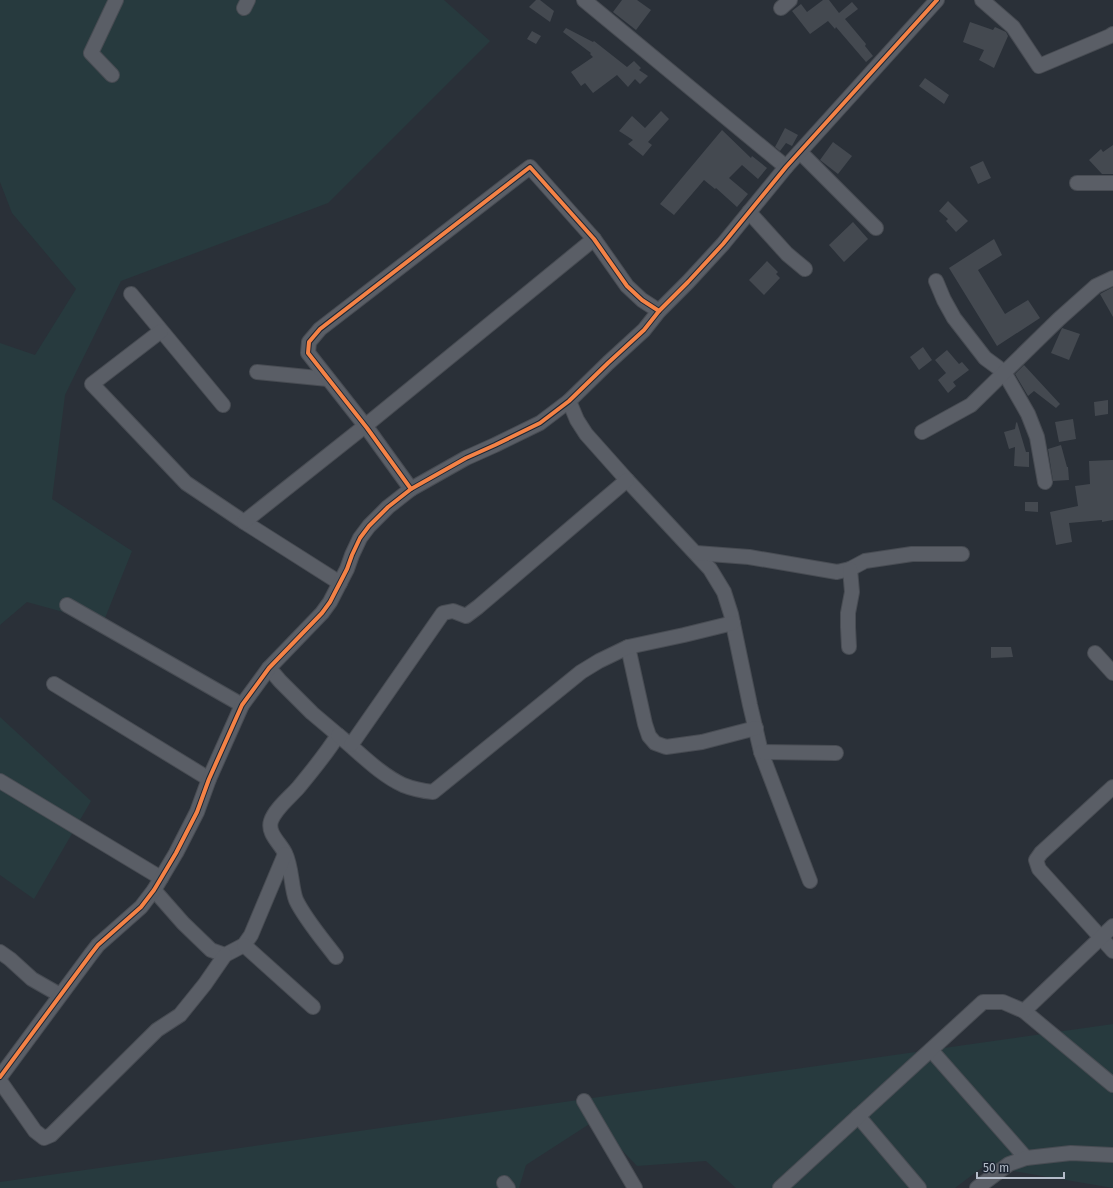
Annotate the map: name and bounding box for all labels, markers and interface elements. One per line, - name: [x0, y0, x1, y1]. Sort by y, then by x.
- scale bar: [977, 1154, 1064, 1180]
- text: 50 m: [983, 1161, 1009, 1175]

